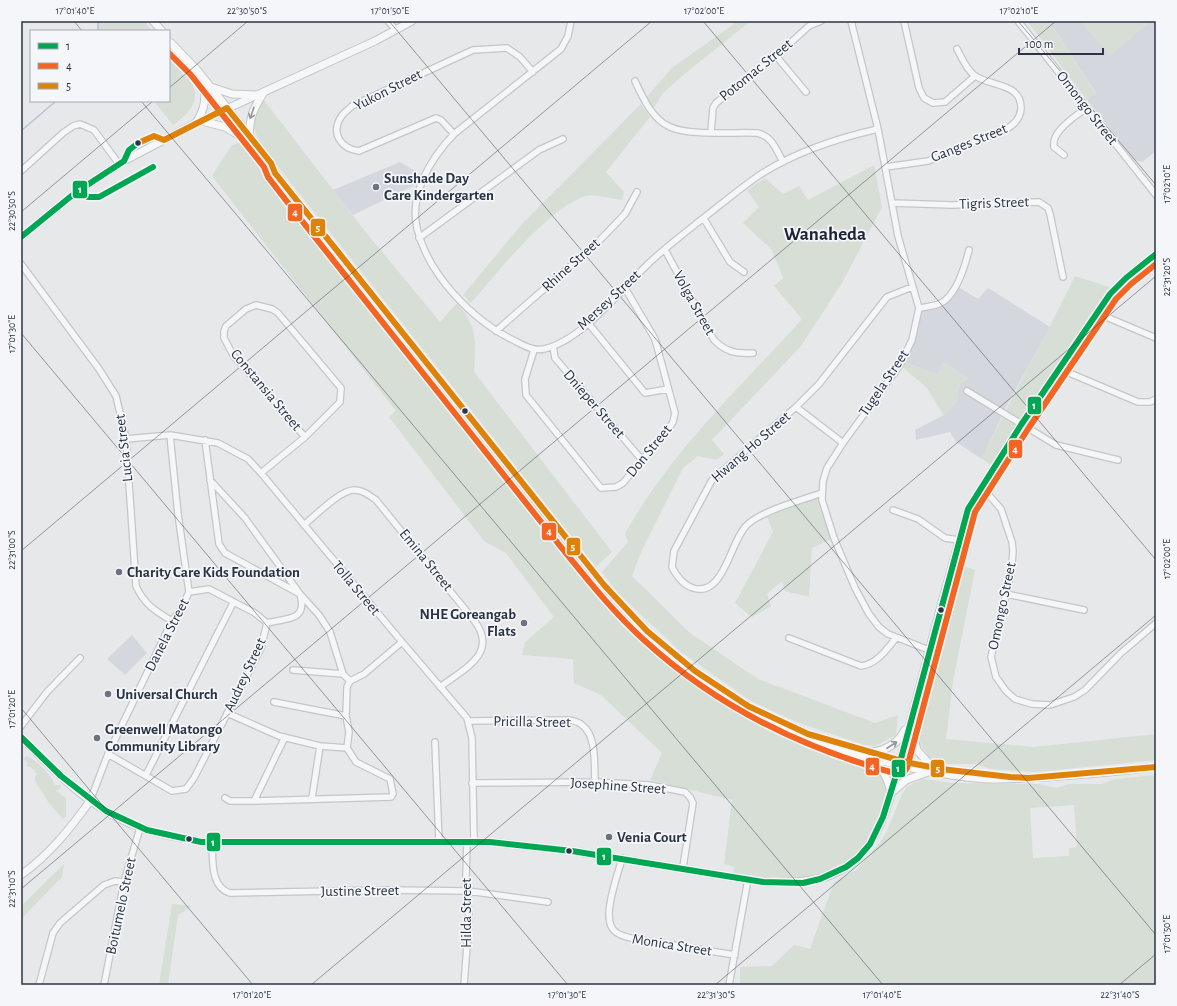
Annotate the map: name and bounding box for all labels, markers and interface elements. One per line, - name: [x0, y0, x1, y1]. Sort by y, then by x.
- text: 17°01'40"E: [56, 6, 94, 16]
- text: 22°30'50"S: [227, 6, 267, 16]
- text: 17°01'50"E: [371, 6, 409, 16]
- text: 17°02'00"E: [684, 6, 724, 16]
- text: 17°02'10"E: [1000, 6, 1038, 16]
- legend: [30, 30, 170, 102]
- scale bar: [1019, 30, 1103, 56]
- street label: Potomac Street: [717, 36, 795, 104]
- text: 100 m: [1025, 38, 1053, 50]
- text: 1: [66, 40, 70, 52]
- text: 4: [66, 60, 72, 72]
- street label: Yukon Street: [352, 66, 425, 113]
- street label: Omongo Street: [1054, 68, 1120, 148]
- text: 5: [66, 80, 71, 92]
- one-way arrow: [248, 107, 255, 120]
- street label: Ganges Street: [929, 121, 1010, 165]
- unlabelled marker: [133, 138, 143, 148]
- text: 17°02'10"E: [1162, 165, 1172, 203]
- place label: Sunshade Day Care Kindergarten: [384, 171, 494, 203]
- line badge: 1: [72, 180, 88, 199]
- marker: Sunshade Day Care Kindergarten: [371, 182, 381, 192]
- text: 1: [78, 184, 82, 195]
- text: 22°30'50"S: [7, 191, 17, 231]
- street label: Tigris Street: [959, 194, 1029, 212]
- line badge: 4: [287, 203, 303, 222]
- text: 4: [292, 207, 298, 218]
- line badge: 5: [310, 218, 326, 237]
- text: 5: [316, 222, 321, 233]
- district label: Wanaheda: [784, 225, 866, 244]
- street label: Rhine Street: [539, 235, 603, 295]
- text: 22°31'20"S: [1162, 257, 1172, 296]
- street label: Mersey Street: [575, 267, 644, 333]
- street label: Volga Street: [670, 268, 718, 338]
- text: 17°01'30"E: [7, 315, 17, 353]
- street label: Constansia Street: [228, 346, 304, 434]
- street label: Tugela Street: [856, 347, 912, 419]
- street label: Dnieper Street: [560, 367, 628, 441]
- line badge: 1: [1027, 396, 1042, 415]
- text: 1: [1032, 400, 1036, 411]
- unlabelled marker: [460, 406, 470, 416]
- street label: Hwang Ho Street: [709, 409, 793, 485]
- street label: Lucia Street: [112, 413, 136, 483]
- street label: Don Street: [624, 422, 675, 480]
- line badge: 4: [1008, 439, 1023, 459]
- text: 4: [1012, 444, 1018, 455]
- line badge: 4: [541, 522, 557, 541]
- street label: Emina Street: [397, 526, 456, 594]
- text: 4: [546, 526, 552, 537]
- text: 22°31'00"S: [7, 530, 17, 570]
- line badge: 5: [566, 537, 581, 556]
- text: 17°02'00"E: [1162, 539, 1172, 579]
- text: 5: [571, 541, 576, 552]
- street label: Tolla Street: [329, 558, 383, 618]
- street label: Omongo Street: [985, 561, 1019, 651]
- place label: Charity Care Kids Foundation: [127, 565, 300, 580]
- marker: Charity Care Kids Foundation: [114, 567, 124, 577]
- street label: Danela Street: [142, 596, 192, 674]
- unlabelled marker: [936, 605, 946, 615]
- place label: NHE Goreangab Flats: [419, 607, 516, 639]
- marker: NHE Goreangab Flats: [519, 618, 529, 628]
- street label: Audrey Street: [221, 636, 269, 714]
- place label: Universal Church: [116, 687, 218, 702]
- marker: Universal Church: [103, 689, 113, 699]
- text: 17°01'20"E: [7, 690, 17, 728]
- street label: Pricilla Street: [493, 714, 571, 730]
- place label: Greenwell Matongo Community Library: [105, 722, 222, 754]
- marker: Greenwell Matongo Community Library: [92, 733, 102, 743]
- one-way arrow: [886, 741, 897, 749]
- line badge: 4: [865, 757, 880, 776]
- line badge: 1: [891, 759, 906, 778]
- line badge: 5: [930, 759, 945, 778]
- text: 4: [869, 761, 875, 772]
- text: 1: [896, 763, 900, 774]
- text: 5: [936, 763, 941, 774]
- street label: Josephine Street: [570, 775, 666, 797]
- place label: Venia Court: [617, 830, 687, 845]
- line badge: 1: [206, 832, 221, 852]
- marker: Venia Court: [604, 832, 614, 842]
- unlabelled marker: [184, 834, 194, 844]
- text: 1: [211, 837, 215, 848]
- unlabelled marker: [564, 846, 574, 856]
- line badge: 1: [596, 847, 612, 866]
- text: 1: [602, 851, 606, 862]
- street label: Boitumelo Street: [103, 856, 139, 956]
- text: 22°31'10"S: [7, 870, 17, 908]
- street label: Hilda Street: [459, 878, 474, 948]
- street label: Justine Street: [321, 883, 400, 899]
- text: 17°01'50"E: [1162, 915, 1172, 953]
- street label: Monica Street: [631, 931, 713, 959]
- text: 17°01'20"E: [233, 990, 271, 1000]
- text: 17°01'30"E: [548, 990, 586, 1000]
- text: 22°31'30"S: [697, 990, 735, 1000]
- text: 17°01'40"E: [863, 990, 901, 1000]
- text: 22°31'40"S: [1101, 990, 1140, 1000]

